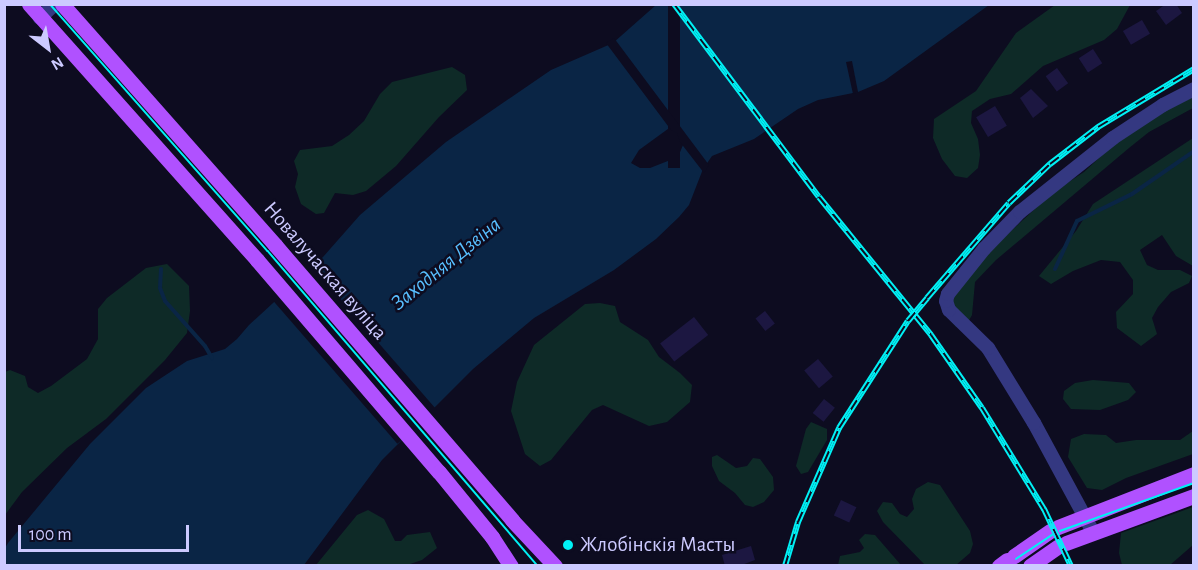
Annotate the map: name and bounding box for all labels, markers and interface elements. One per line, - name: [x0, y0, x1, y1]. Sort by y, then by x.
- north arrow: [18, 18, 78, 78]
- text: N: [48, 54, 66, 73]
- street label: Новалучаская вуліца: [258, 197, 392, 345]
- water label: Заходняя Дзвіна: [386, 212, 506, 316]
- scale bar: [21, 513, 192, 551]
- text: 100 m: [29, 526, 72, 544]
- place label: Жлобінскія Масты: [580, 532, 735, 558]
- marker: Жлобінскія Масты: [561, 538, 575, 552]

